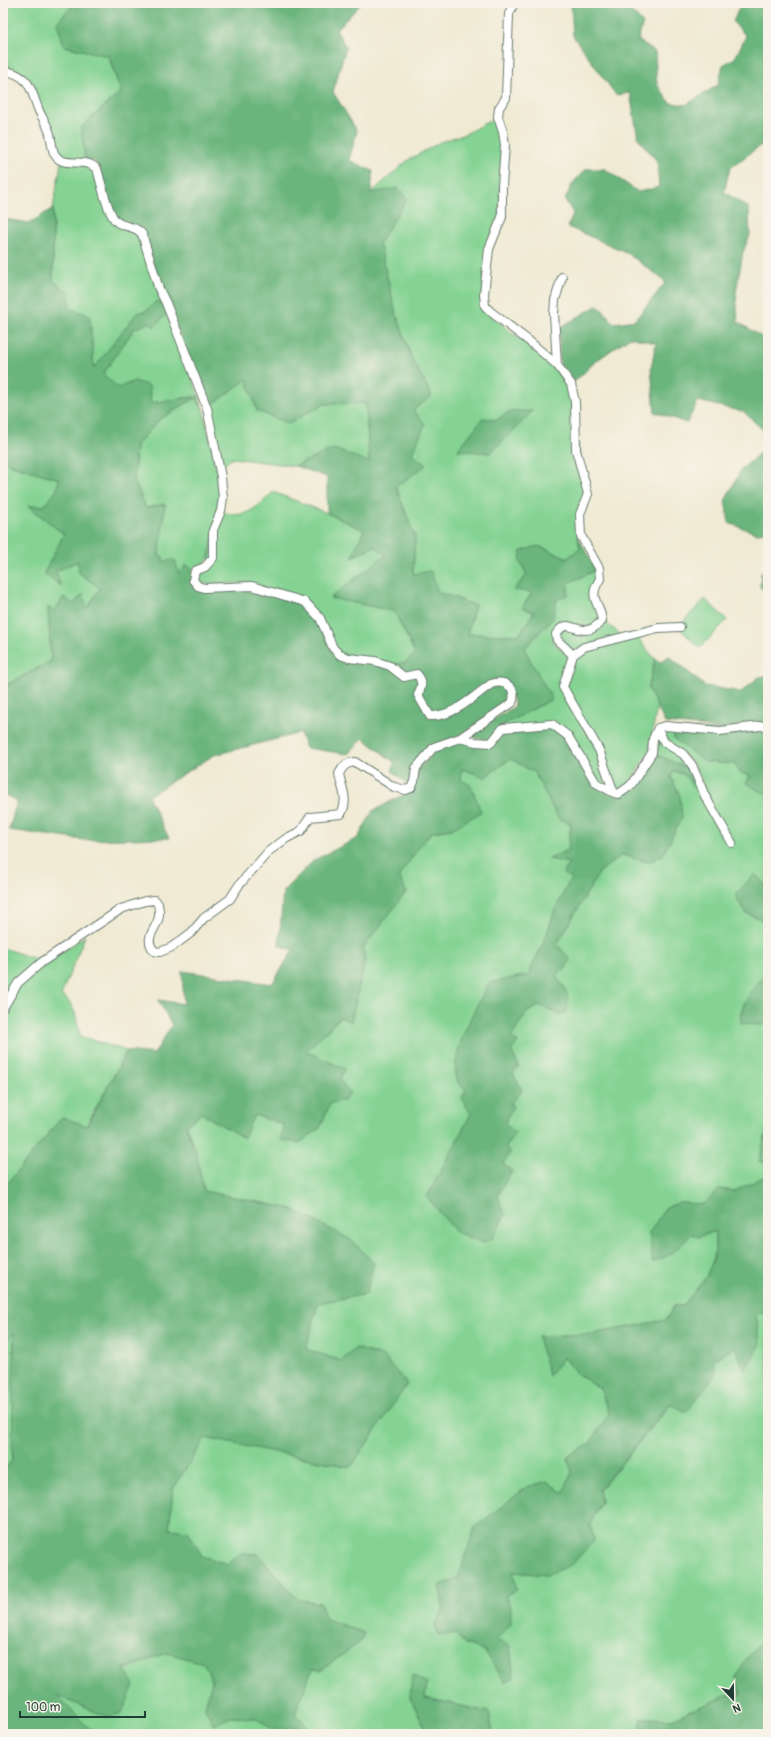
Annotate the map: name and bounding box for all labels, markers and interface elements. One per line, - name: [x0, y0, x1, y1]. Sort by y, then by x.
- north arrow: [713, 1679, 753, 1719]
- scale bar: [20, 1693, 145, 1719]
- text: 100 m: [26, 1700, 61, 1715]
- text: N: [730, 1700, 742, 1715]

